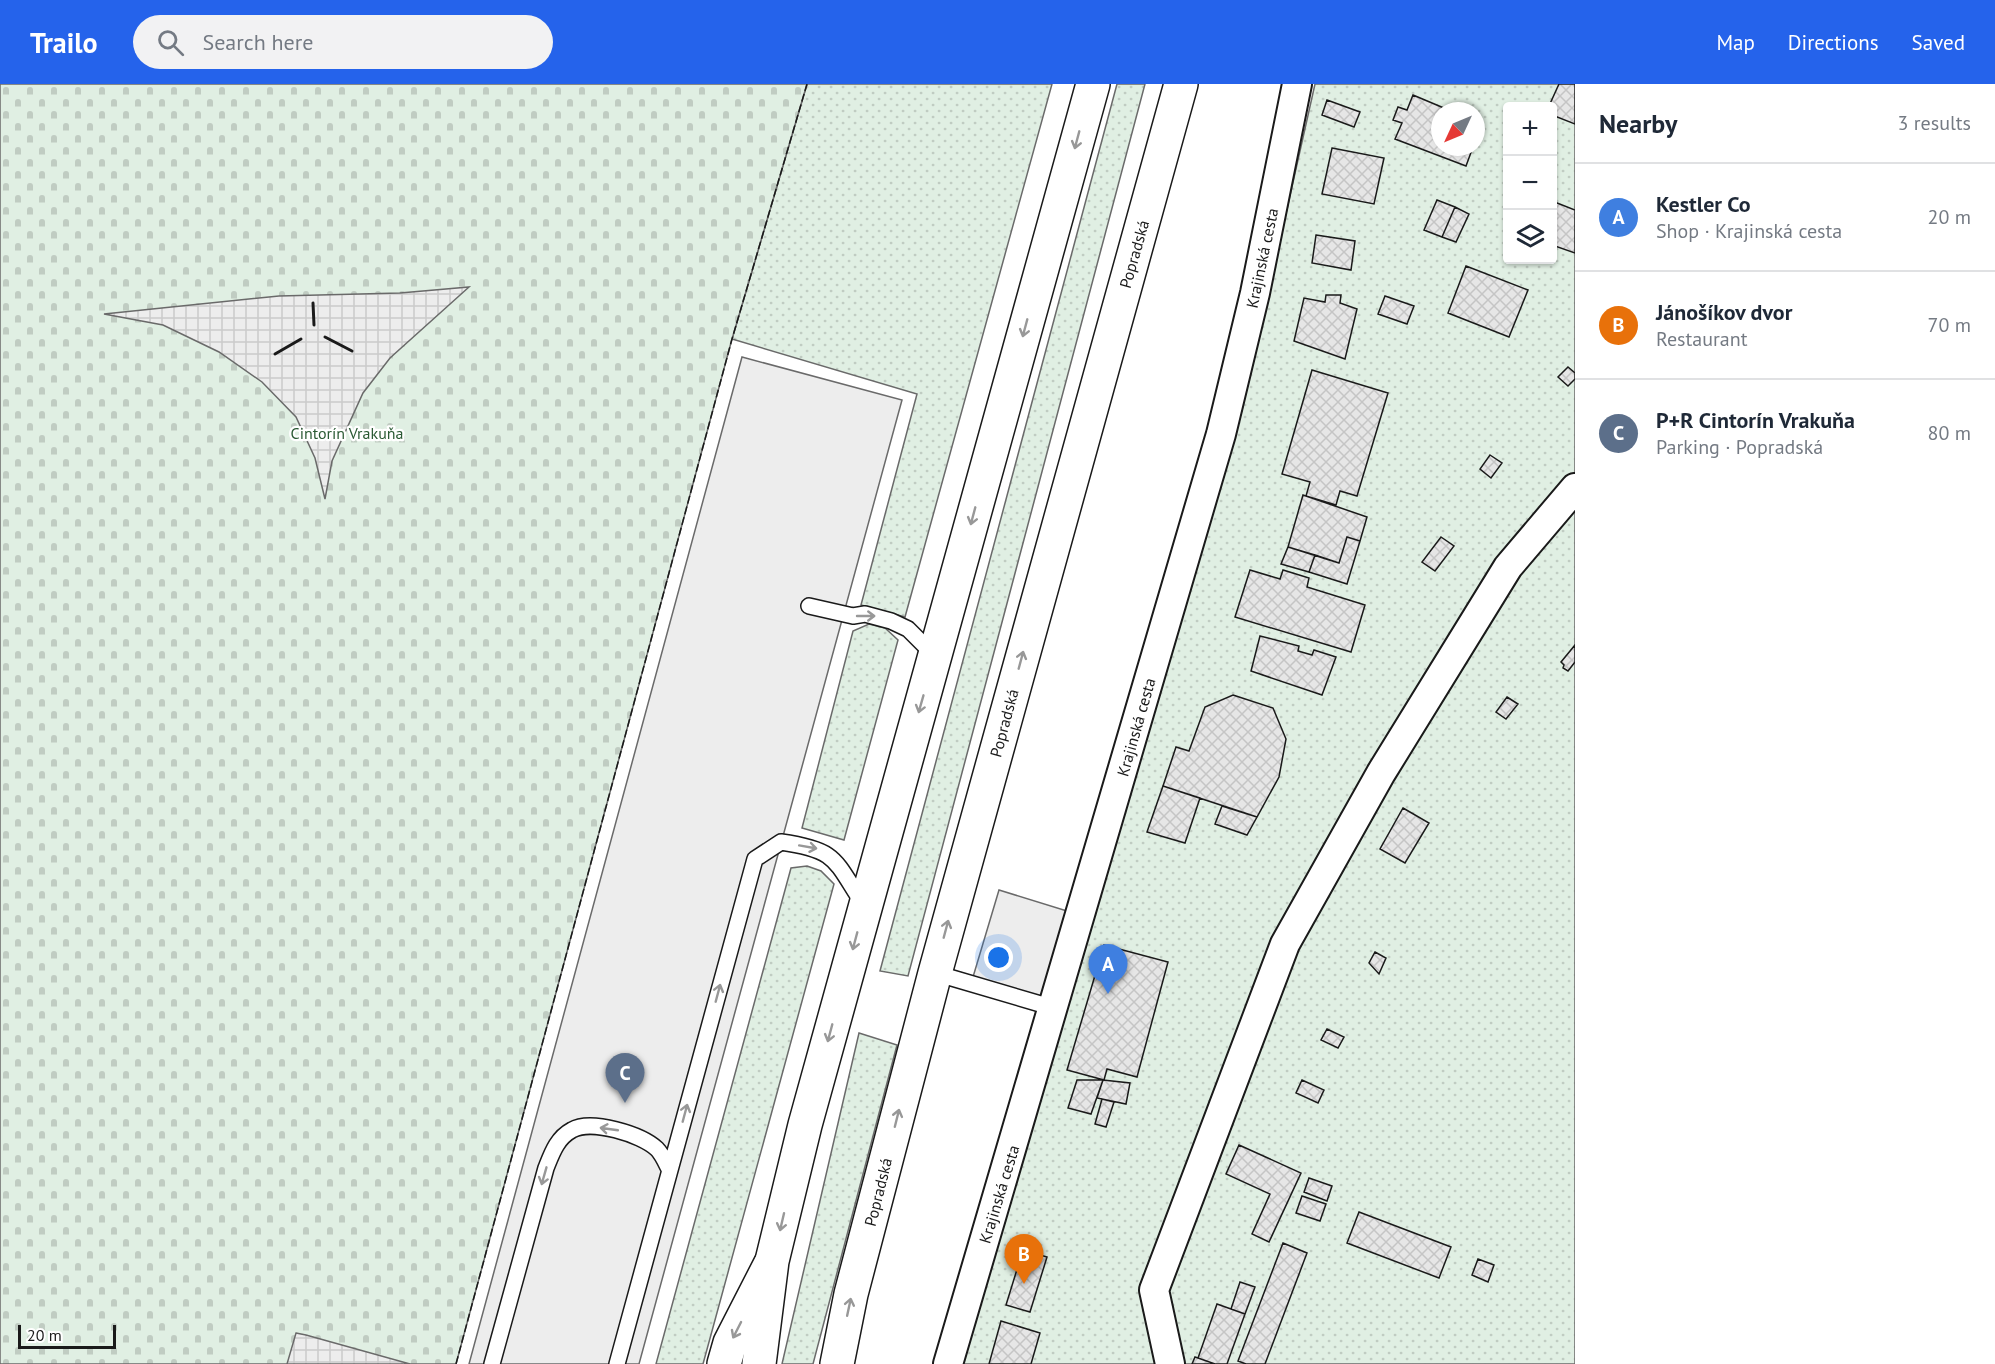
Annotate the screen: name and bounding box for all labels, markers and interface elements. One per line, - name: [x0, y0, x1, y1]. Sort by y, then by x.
- search box: [133, 15, 553, 69]
- text: Trailo: [30, 24, 97, 61]
- icon: search: [154, 26, 187, 59]
- text: Search here: [202, 28, 313, 56]
- text: Map: [1716, 29, 1755, 56]
- text: Directions: [1788, 29, 1879, 56]
- text: Saved: [1912, 29, 1965, 56]
- north arrow: [1431, 102, 1485, 156]
- map controls: [1503, 102, 1557, 264]
- button: +: [1503, 102, 1557, 156]
- text: Nearby: [1599, 107, 1677, 140]
- text: 3 results: [1898, 110, 1971, 136]
- one-way arrow: [1071, 130, 1082, 149]
- button: −: [1503, 156, 1557, 210]
- text: Kestler Co: [1656, 190, 1751, 218]
- text: A: [1612, 204, 1625, 230]
- text: 20 m: [1928, 204, 1971, 230]
- street label: Krajinská cesta: [1242, 206, 1282, 310]
- button: layers: [1503, 210, 1557, 264]
- street label: Popradská: [1115, 218, 1153, 290]
- text: Shop · Krajinská cesta: [1656, 218, 1842, 244]
- text: Jánošíkov dvor: [1656, 298, 1792, 326]
- text: B: [1613, 312, 1624, 338]
- text: 70 m: [1928, 312, 1971, 338]
- one-way arrow: [1019, 318, 1030, 337]
- text: Restaurant: [1656, 326, 1747, 352]
- text: P+R Cintorín Vrakuňa: [1656, 406, 1855, 434]
- text: C: [1613, 420, 1624, 446]
- text: 80 m: [1928, 420, 1971, 446]
- park label: Cintorín Vrakuňa: [291, 423, 403, 443]
- text: Parking · Popradská: [1656, 434, 1823, 460]
- one-way arrow: [967, 506, 978, 525]
- one-way arrow: [856, 610, 875, 622]
- one-way arrow: [1016, 651, 1027, 670]
- street label: Krajinská cesta: [1112, 675, 1160, 779]
- street label: Popradská: [985, 687, 1023, 759]
- one-way arrow: [914, 694, 926, 713]
- one-way arrow: [797, 841, 817, 852]
- one-way arrow: [941, 920, 953, 939]
- one-way arrow: [849, 931, 860, 950]
- your location: [984, 943, 1013, 972]
- pin: A: [1088, 944, 1128, 994]
- one-way arrow: [713, 983, 724, 1002]
- one-way arrow: [824, 1023, 835, 1042]
- pin: C: [606, 1054, 644, 1103]
- one-way arrow: [680, 1104, 691, 1123]
- one-way arrow: [891, 1109, 903, 1128]
- one-way arrow: [599, 1123, 619, 1134]
- street label: Krajinská cesta: [975, 1142, 1023, 1246]
- street label: Popradská: [860, 1156, 896, 1228]
- one-way arrow: [538, 1166, 549, 1185]
- one-way arrow: [775, 1212, 787, 1231]
- pin: B: [1004, 1234, 1044, 1284]
- one-way arrow: [844, 1297, 855, 1317]
- one-way arrow: [731, 1321, 742, 1339]
- scale bar: [18, 1322, 116, 1350]
- text: 20 m: [27, 1325, 62, 1345]

